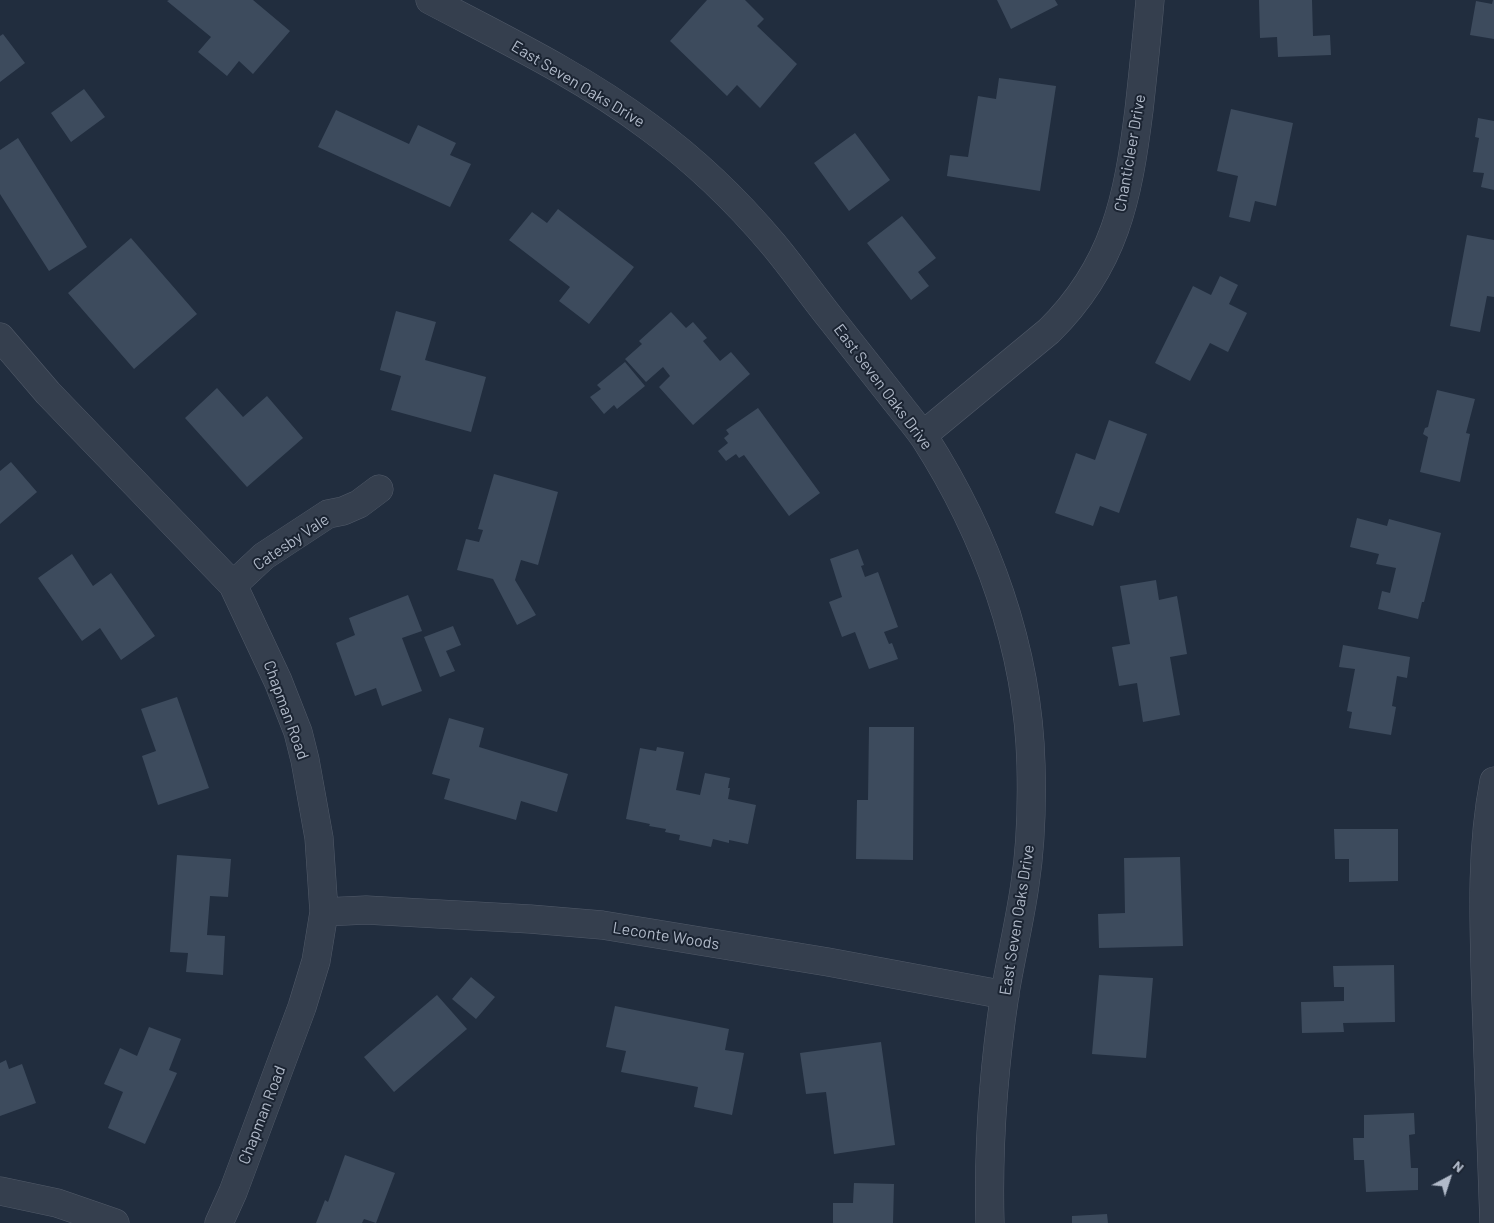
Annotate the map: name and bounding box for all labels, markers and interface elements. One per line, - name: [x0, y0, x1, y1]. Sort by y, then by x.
- street label: East Seven Oaks Drive: [508, 37, 648, 131]
- street label: Chanticleer Drive: [1110, 93, 1150, 213]
- street label: East Seven Oaks Drive: [829, 320, 937, 454]
- street label: Catesby Vale: [249, 510, 333, 574]
- street label: Chapman Road: [259, 658, 313, 762]
- street label: East Seven Oaks Drive: [996, 843, 1038, 997]
- street label: Leconte Woods: [611, 918, 721, 954]
- street label: Chapman Road: [234, 1063, 290, 1167]
- north arrow: [1424, 1153, 1474, 1203]
- text: N: [1450, 1157, 1468, 1176]

